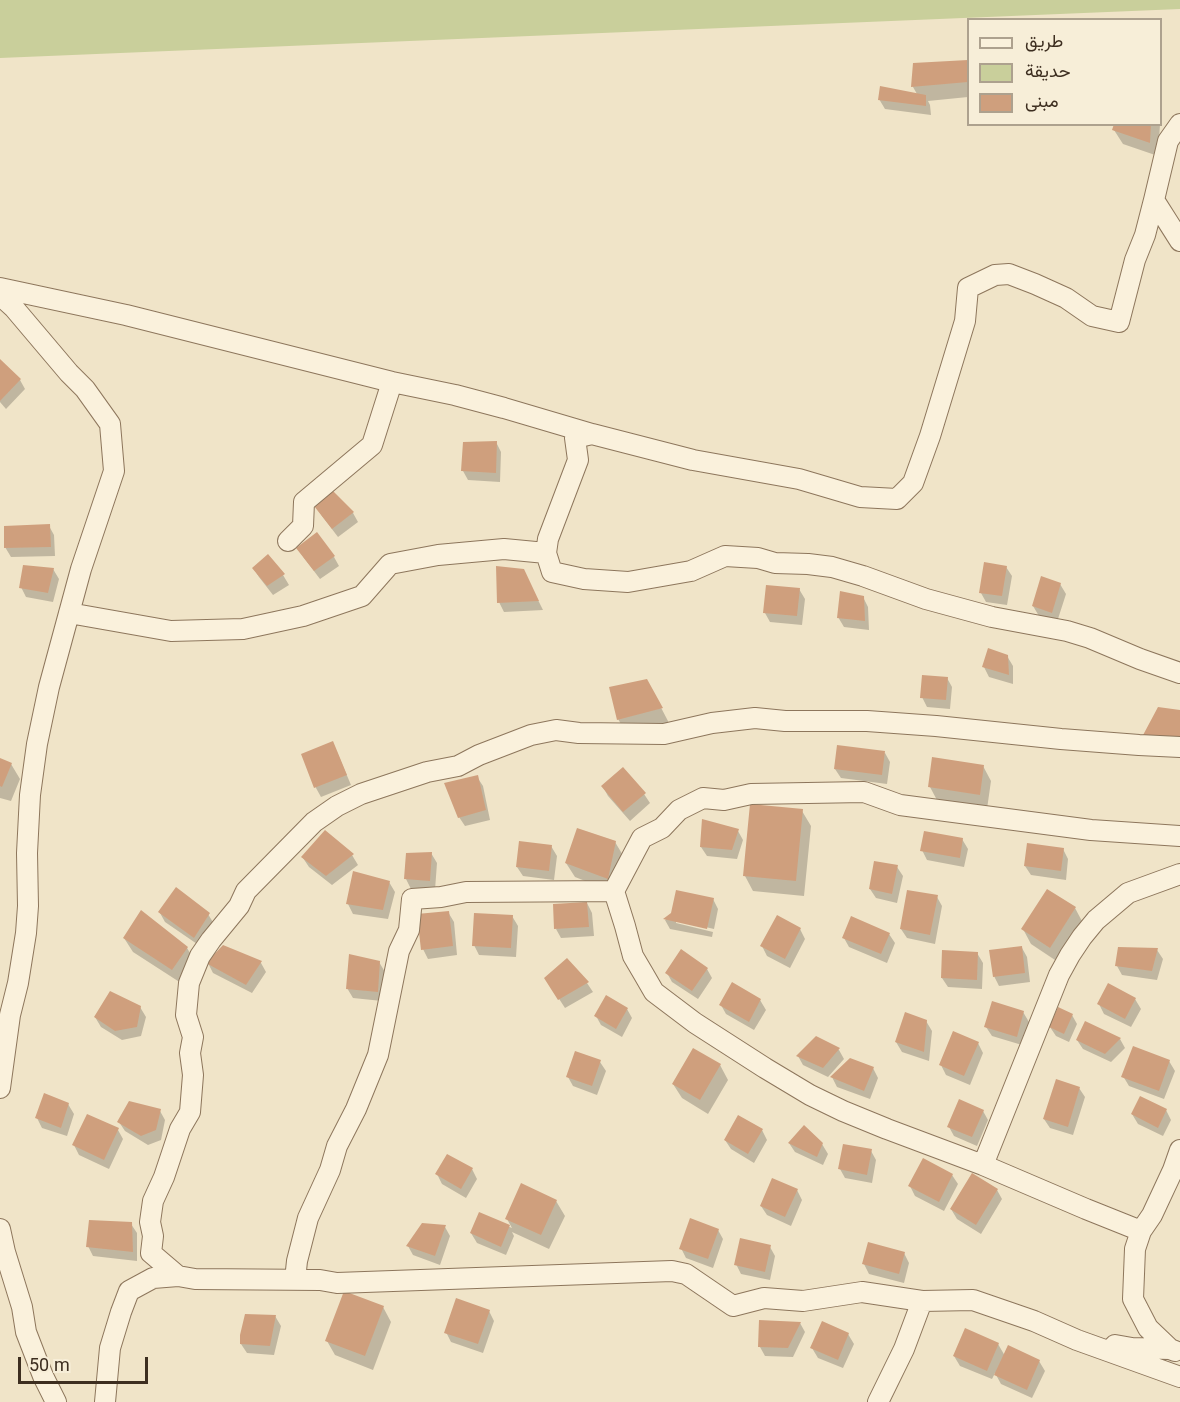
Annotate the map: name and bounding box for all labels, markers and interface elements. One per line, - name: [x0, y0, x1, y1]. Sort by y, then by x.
- legend: [967, 18, 1162, 126]
- text: طريق: [1025, 29, 1063, 57]
- text: حديقة: [1025, 59, 1071, 87]
- text: مبنى: [1025, 89, 1059, 117]
- scale bar: [21, 1345, 152, 1383]
- text: 50 m: [29, 1353, 70, 1381]

